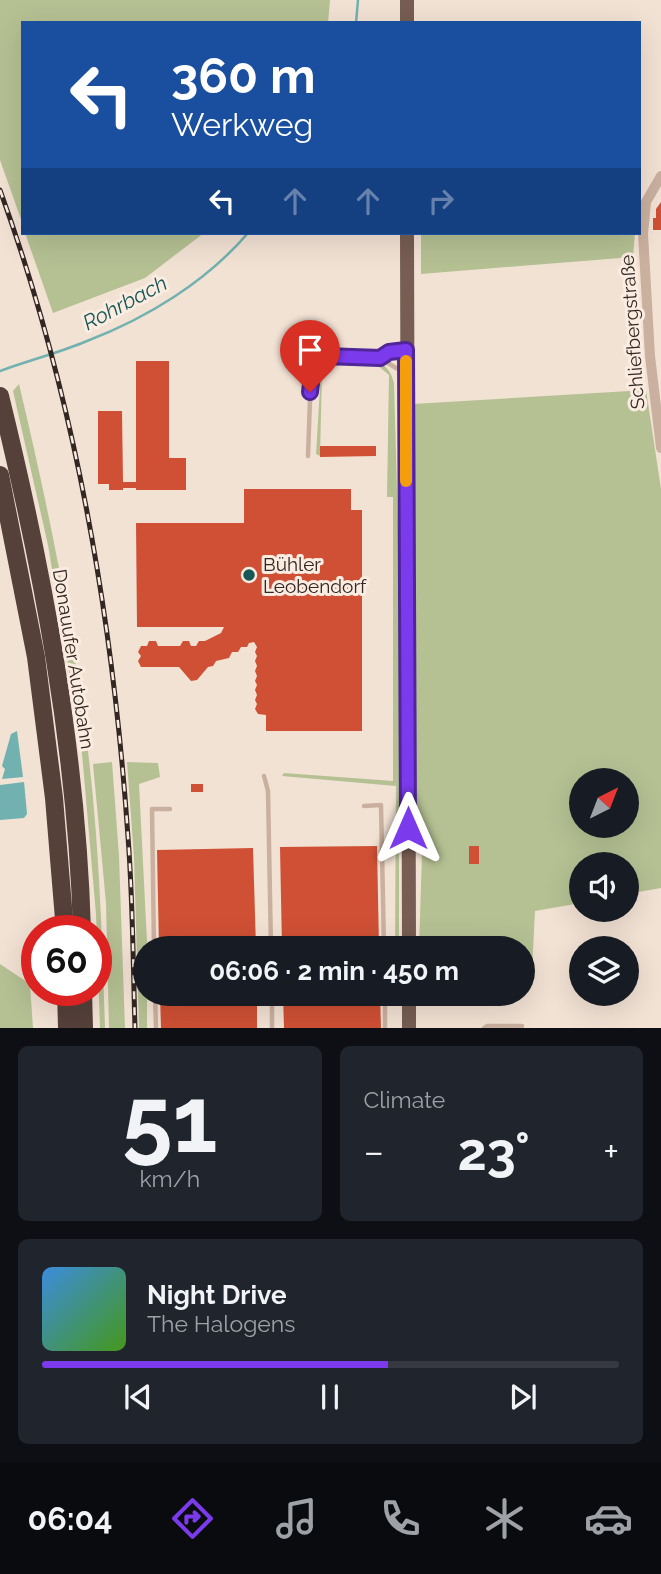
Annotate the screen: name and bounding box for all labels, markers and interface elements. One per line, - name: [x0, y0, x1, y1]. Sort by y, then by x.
- text: 360 m: [171, 47, 316, 104]
- icon: left: [56, 49, 147, 140]
- text: Werkweg: [171, 106, 313, 143]
- icon: left: [203, 182, 241, 220]
- icon: ahead: [276, 182, 314, 220]
- icon: ahead: [349, 182, 387, 220]
- icon: right: [422, 182, 460, 220]
- street label: Schliefbergstraße: [616, 254, 648, 410]
- water label: Rohrbach: [78, 270, 171, 335]
- pin: [280, 320, 340, 392]
- icon: arrive: [291, 331, 329, 369]
- place label: Bühler Leobendorf: [263, 553, 367, 597]
- street label: Donauufer Autobahn: [49, 567, 99, 751]
- marker: Bühler Leobendorf: [241, 567, 257, 583]
- north arrow: [569, 768, 639, 838]
- map controls: [569, 768, 639, 1006]
- position arrow: [371, 791, 445, 865]
- button: sound: [569, 852, 639, 922]
- speed limit sign: 60: [21, 915, 112, 1006]
- button: layers: [569, 936, 639, 1006]
- text: 06:06 · 2 min · 450 m: [209, 956, 459, 986]
- text: 51: [122, 1066, 217, 1173]
- text: Climate: [364, 1086, 445, 1113]
- text: 23°: [457, 1121, 530, 1182]
- text: −: [364, 1129, 384, 1174]
- text: +: [603, 1129, 619, 1174]
- text: km/h: [139, 1165, 200, 1192]
- text: Night Drive: [147, 1280, 286, 1310]
- text: The Halogens: [147, 1310, 295, 1337]
- icon: previous: [119, 1378, 157, 1416]
- icon: pause: [311, 1378, 349, 1416]
- icon: next: [504, 1378, 542, 1416]
- icon: directions: [168, 1494, 217, 1543]
- icon: music: [272, 1494, 321, 1543]
- icon: phone: [376, 1494, 425, 1543]
- icon: climate: [480, 1494, 529, 1543]
- icon: car: [584, 1494, 633, 1543]
- text: 06:04: [28, 1500, 112, 1537]

